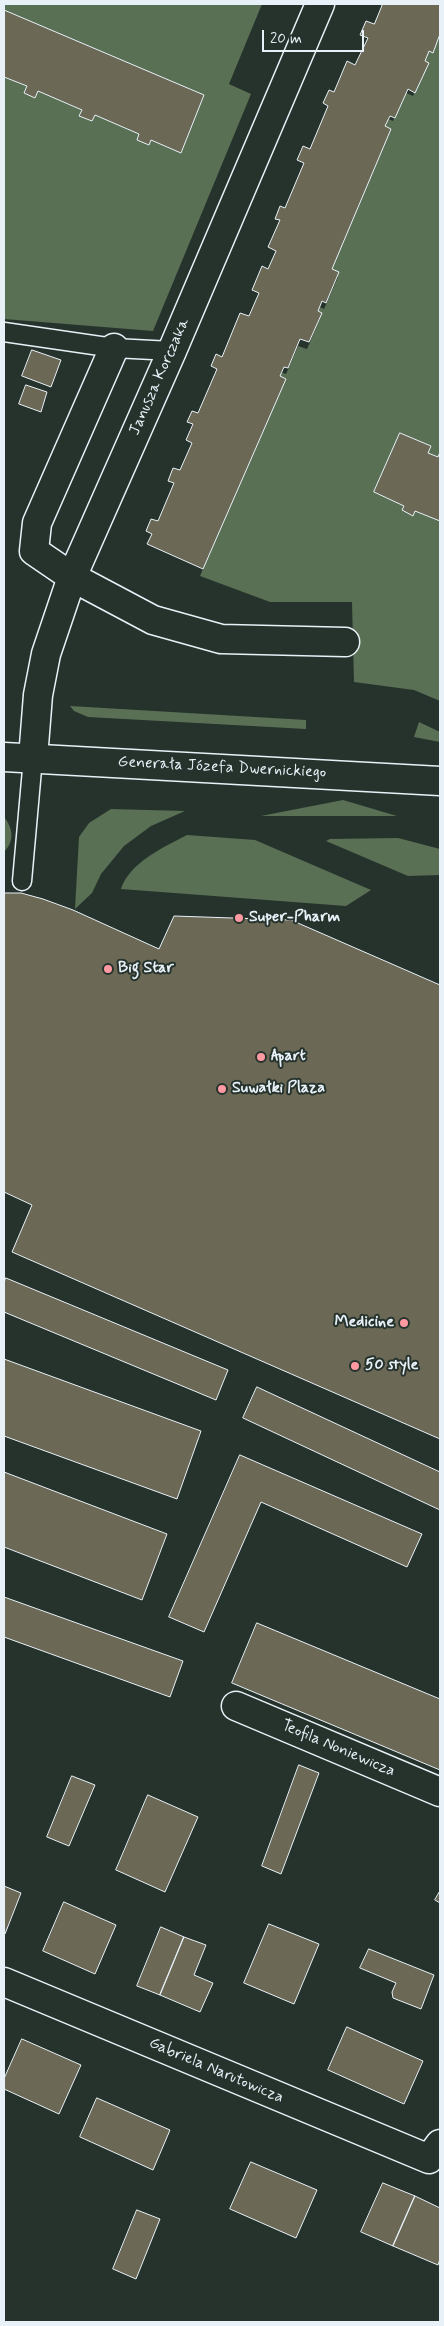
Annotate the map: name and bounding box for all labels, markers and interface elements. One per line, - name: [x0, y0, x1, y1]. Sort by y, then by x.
- scale bar: [264, 20, 366, 52]
- text: 20 m: [270, 29, 302, 49]
- street label: Janusza Korczaka: [126, 316, 194, 438]
- street label: Generała Józefa Dwernickiego: [117, 753, 327, 783]
- place label: Super-Pharm: [249, 908, 340, 928]
- marker: Super-Pharm: [233, 912, 245, 924]
- place label: Big Star: [118, 959, 174, 979]
- marker: Big Star: [102, 963, 114, 975]
- place label: Apart: [271, 1047, 306, 1067]
- marker: Apart: [255, 1051, 267, 1063]
- place label: Suwałki Plaza: [232, 1079, 325, 1099]
- marker: Suwałki Plaza: [216, 1083, 228, 1095]
- place label: Medicine: [334, 1313, 394, 1333]
- marker: Medicine: [398, 1317, 410, 1329]
- place label: 50 style: [365, 1356, 418, 1376]
- marker: 50 style: [349, 1360, 361, 1372]
- street label: Teofila Noniewicza: [278, 1716, 398, 1782]
- street label: Gabriela Narutowicza: [146, 2034, 286, 2108]

